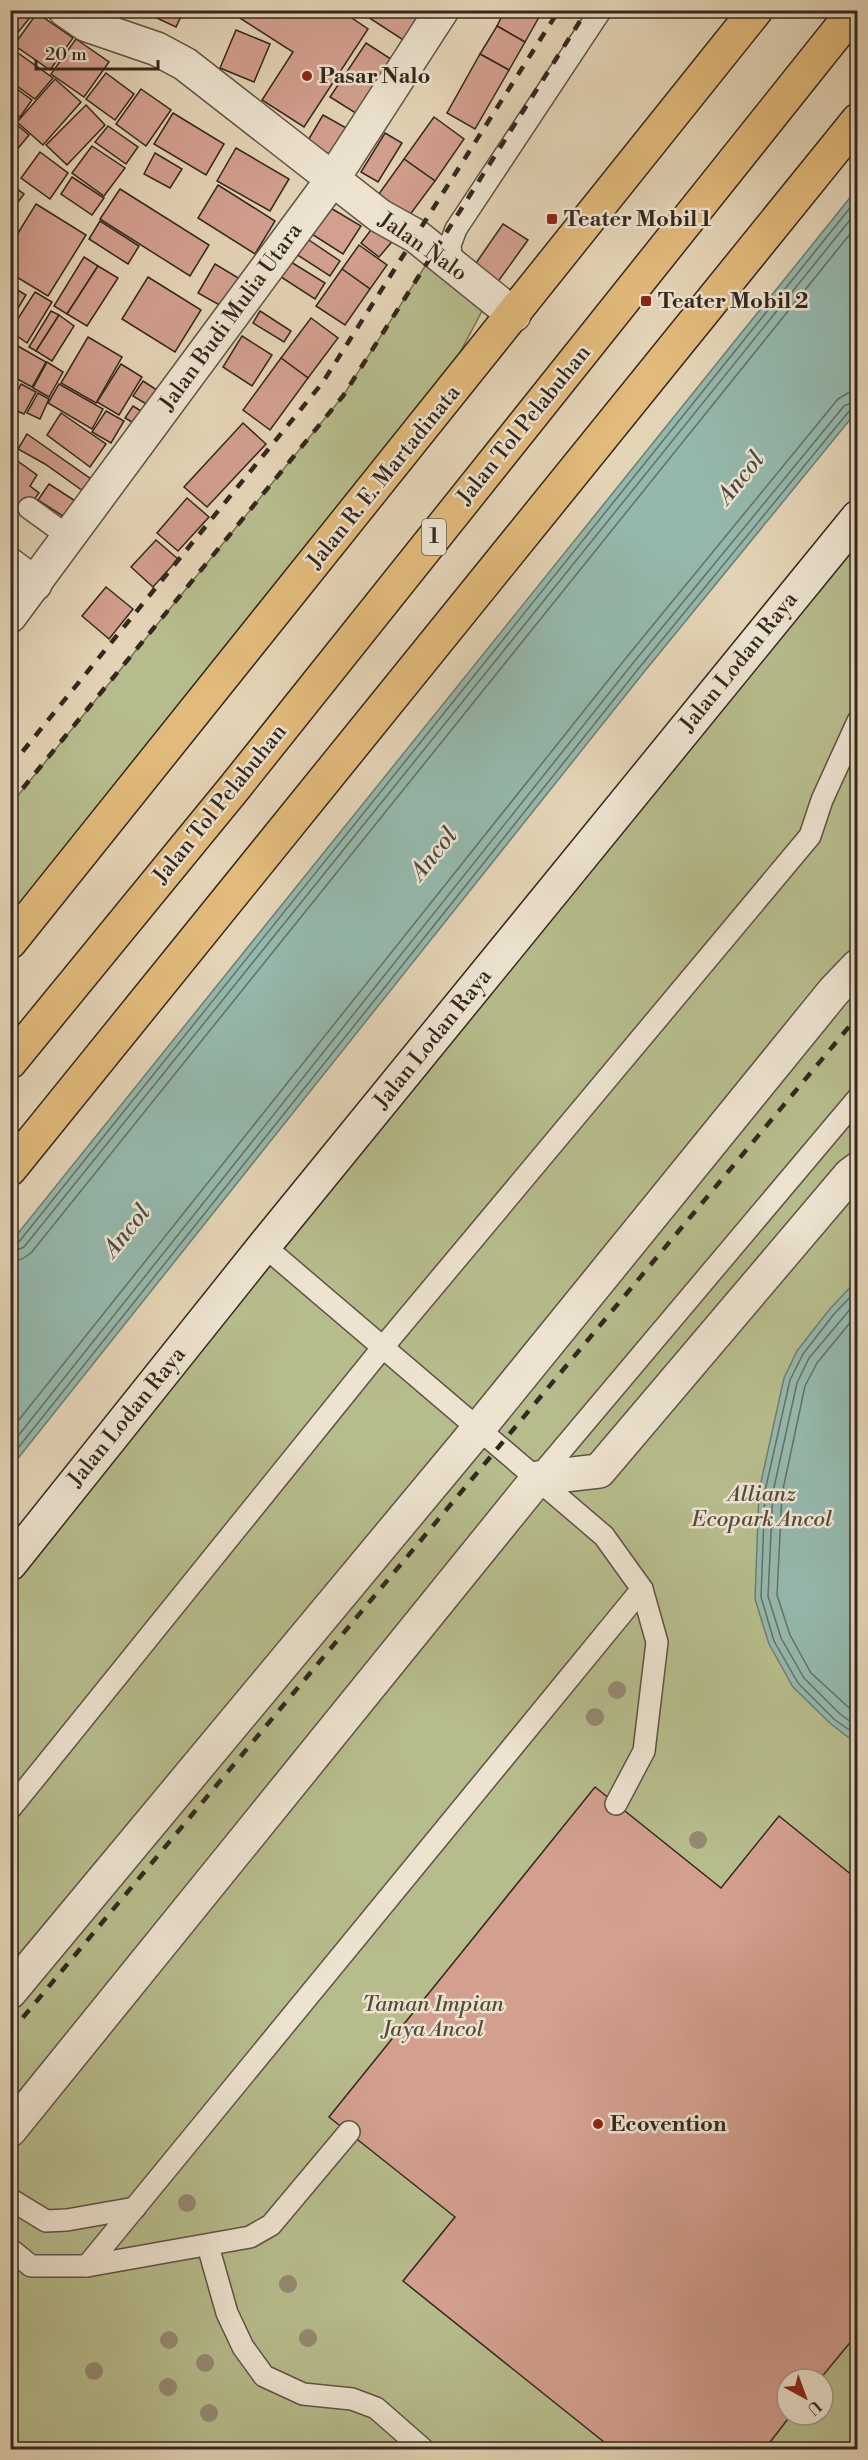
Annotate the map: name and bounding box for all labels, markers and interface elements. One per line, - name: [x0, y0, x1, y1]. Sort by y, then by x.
- scale bar: [36, 33, 158, 71]
- text: 20 m: [45, 43, 87, 66]
- place label: Pasar Nalo: [319, 63, 430, 90]
- marker: Pasar Nalo: [300, 69, 314, 83]
- street label: Jalan Nalo: [373, 206, 472, 287]
- place label: Teater Mobil 1: [564, 206, 712, 233]
- marker: Teater Mobil 1: [545, 212, 559, 226]
- street label: Jalan Budi Mulia Utara: [153, 217, 309, 417]
- place label: Teater Mobil 2: [658, 288, 808, 315]
- marker: Teater Mobil 2: [639, 294, 653, 308]
- street label: Jalan Tol Pelabuhan: [451, 340, 597, 511]
- street label: Jalan R. E. Martadinata: [301, 379, 467, 575]
- water label: Ancol: [709, 445, 771, 513]
- road number: 1: [422, 519, 446, 555]
- street label: Jalan Lodan Raya: [674, 586, 804, 738]
- street label: Jalan Tol Pelabuhan: [147, 719, 293, 890]
- water label: Ancol: [402, 821, 464, 889]
- street label: Jalan Lodan Raya: [368, 963, 498, 1115]
- water label: Ancol: [95, 1198, 157, 1266]
- street label: Jalan Lodan Raya: [62, 1341, 192, 1493]
- park label: Allianz Ecopark Ancol: [691, 1481, 832, 1533]
- park label: Taman Impian Jaya Ancol: [362, 1991, 505, 2043]
- place label: Ecovention: [610, 2111, 727, 2138]
- marker: Ecovention: [591, 2117, 605, 2131]
- north arrow: [775, 2367, 835, 2427]
- text: U: [802, 2396, 825, 2420]

